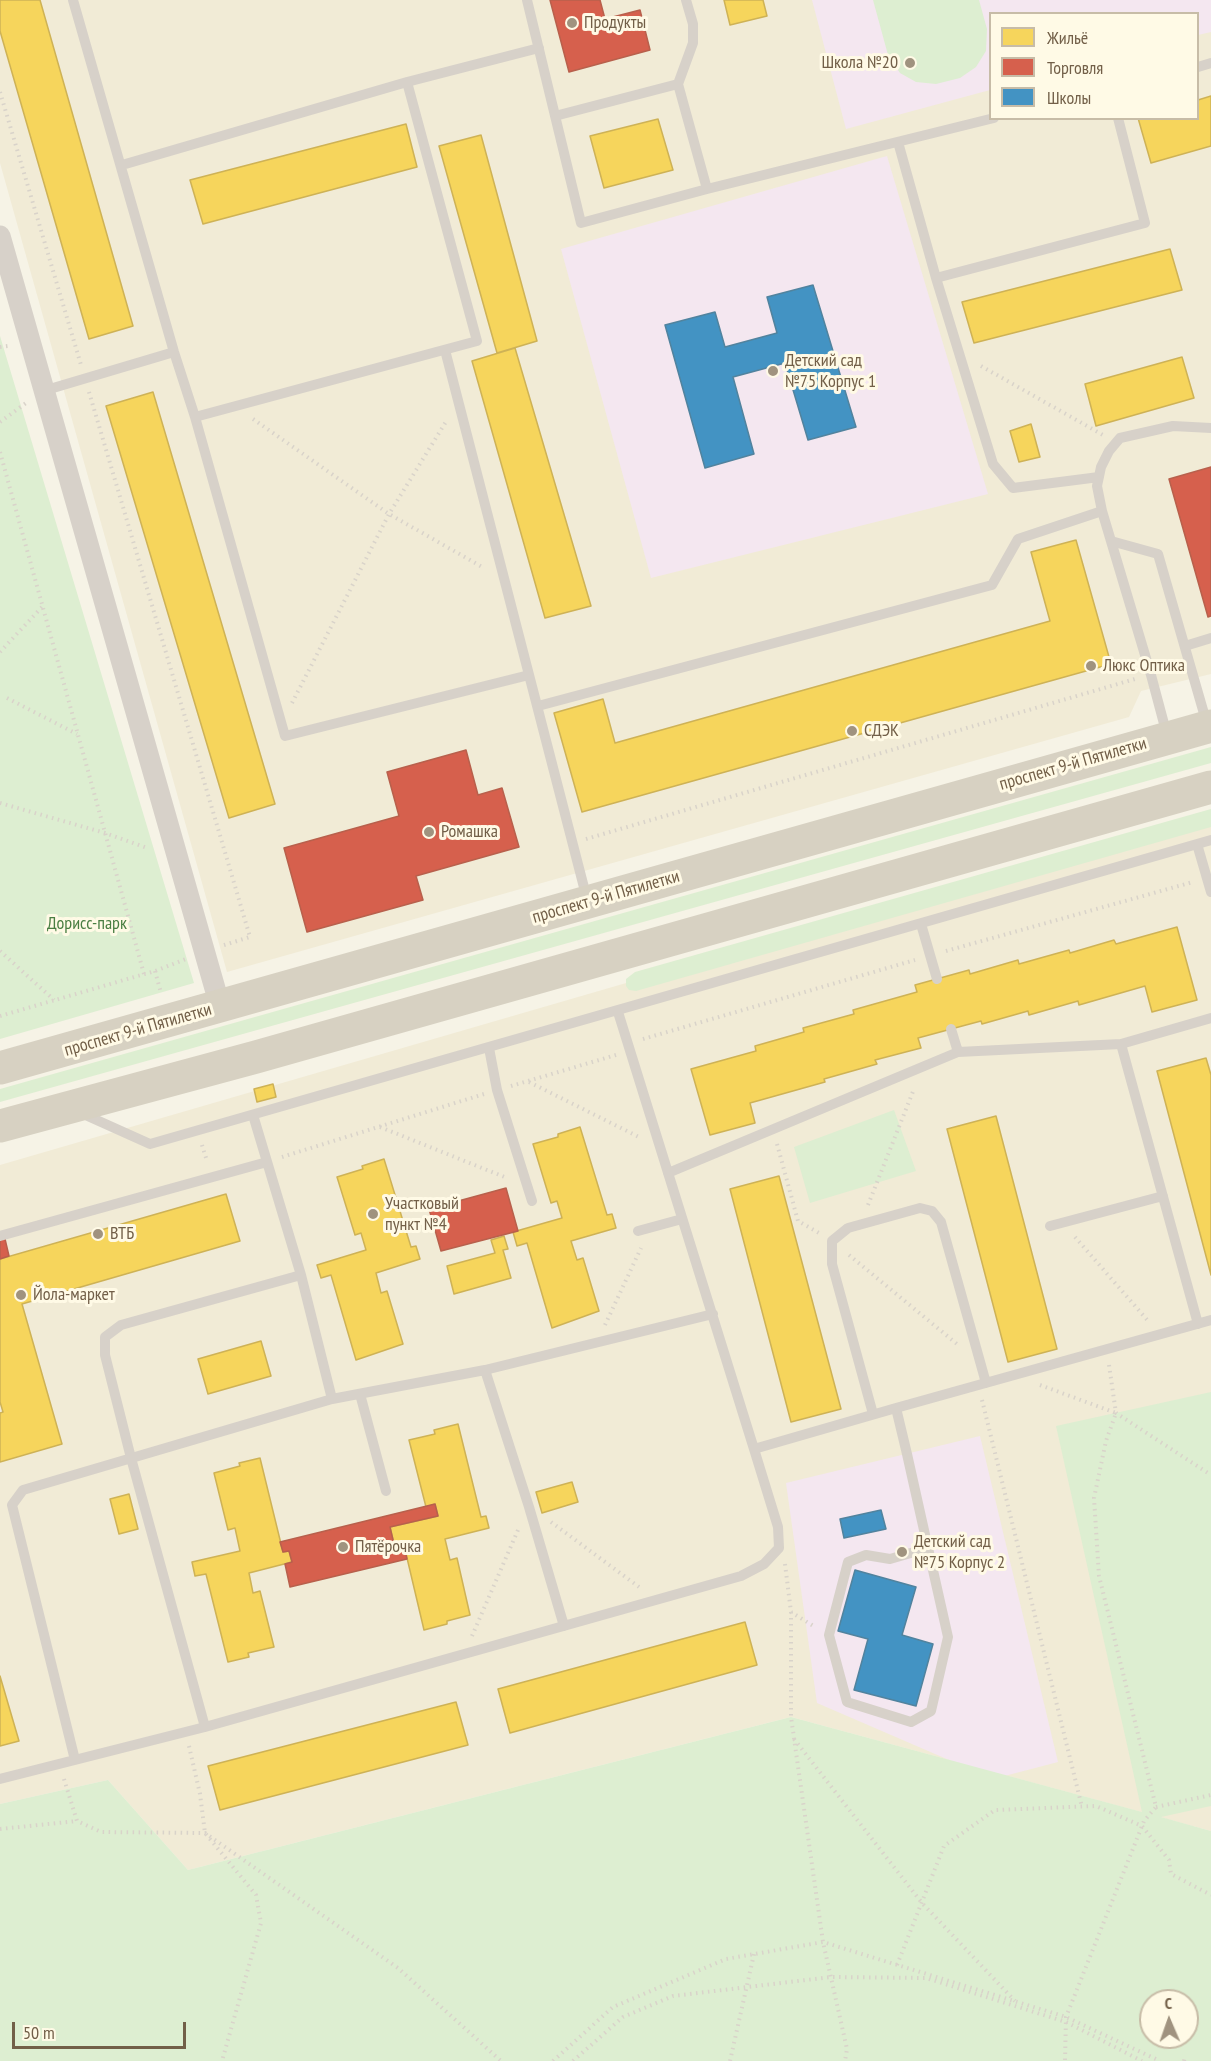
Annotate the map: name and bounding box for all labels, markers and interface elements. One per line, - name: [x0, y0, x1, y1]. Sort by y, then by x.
- place label: Продукты: [584, 12, 646, 34]
- legend: [989, 12, 1199, 120]
- marker: Продукты: [565, 16, 579, 30]
- text: Жильё: [1047, 26, 1088, 49]
- place label: Школа №20: [821, 52, 898, 74]
- marker: Школа №20: [903, 56, 917, 70]
- text: Торговля: [1047, 56, 1103, 79]
- text: Школы: [1047, 86, 1091, 109]
- place label: Детский сад №75 Корпус 1: [785, 350, 876, 392]
- marker: Детский сад №75 Корпус 1: [766, 364, 780, 378]
- place label: Люкс Оптика: [1103, 655, 1185, 677]
- marker: Люкс Оптика: [1084, 659, 1098, 673]
- place label: СДЭК: [864, 720, 899, 742]
- marker: СДЭК: [845, 724, 859, 738]
- street label: проспект 9-й Пятилетки: [997, 733, 1149, 795]
- place label: Ромашка: [441, 821, 498, 843]
- marker: Ромашка: [422, 825, 436, 839]
- street label: проспект 9-й Пятилетки: [530, 866, 682, 928]
- park label: Дорисс-парк: [47, 913, 127, 935]
- street label: проспект 9-й Пятилетки: [62, 999, 214, 1061]
- place label: Участковый пункт №4: [385, 1193, 459, 1236]
- marker: Участковый пункт №4: [366, 1207, 380, 1221]
- place label: ВТБ: [110, 1223, 134, 1245]
- marker: ВТБ: [91, 1227, 105, 1241]
- place label: Йола-маркет: [33, 1284, 115, 1306]
- marker: Йола-маркет: [14, 1288, 28, 1302]
- place label: Детский сад №75 Корпус 2: [914, 1531, 1005, 1574]
- place label: Пятёрочка: [355, 1536, 421, 1558]
- marker: Пятёрочка: [336, 1540, 350, 1554]
- marker: Детский сад №75 Корпус 2: [895, 1545, 909, 1559]
- north arrow: [1139, 1989, 1199, 2049]
- text: С: [1164, 1993, 1172, 2013]
- scale bar: [15, 2010, 189, 2048]
- text: 50 m: [23, 2021, 55, 2044]

